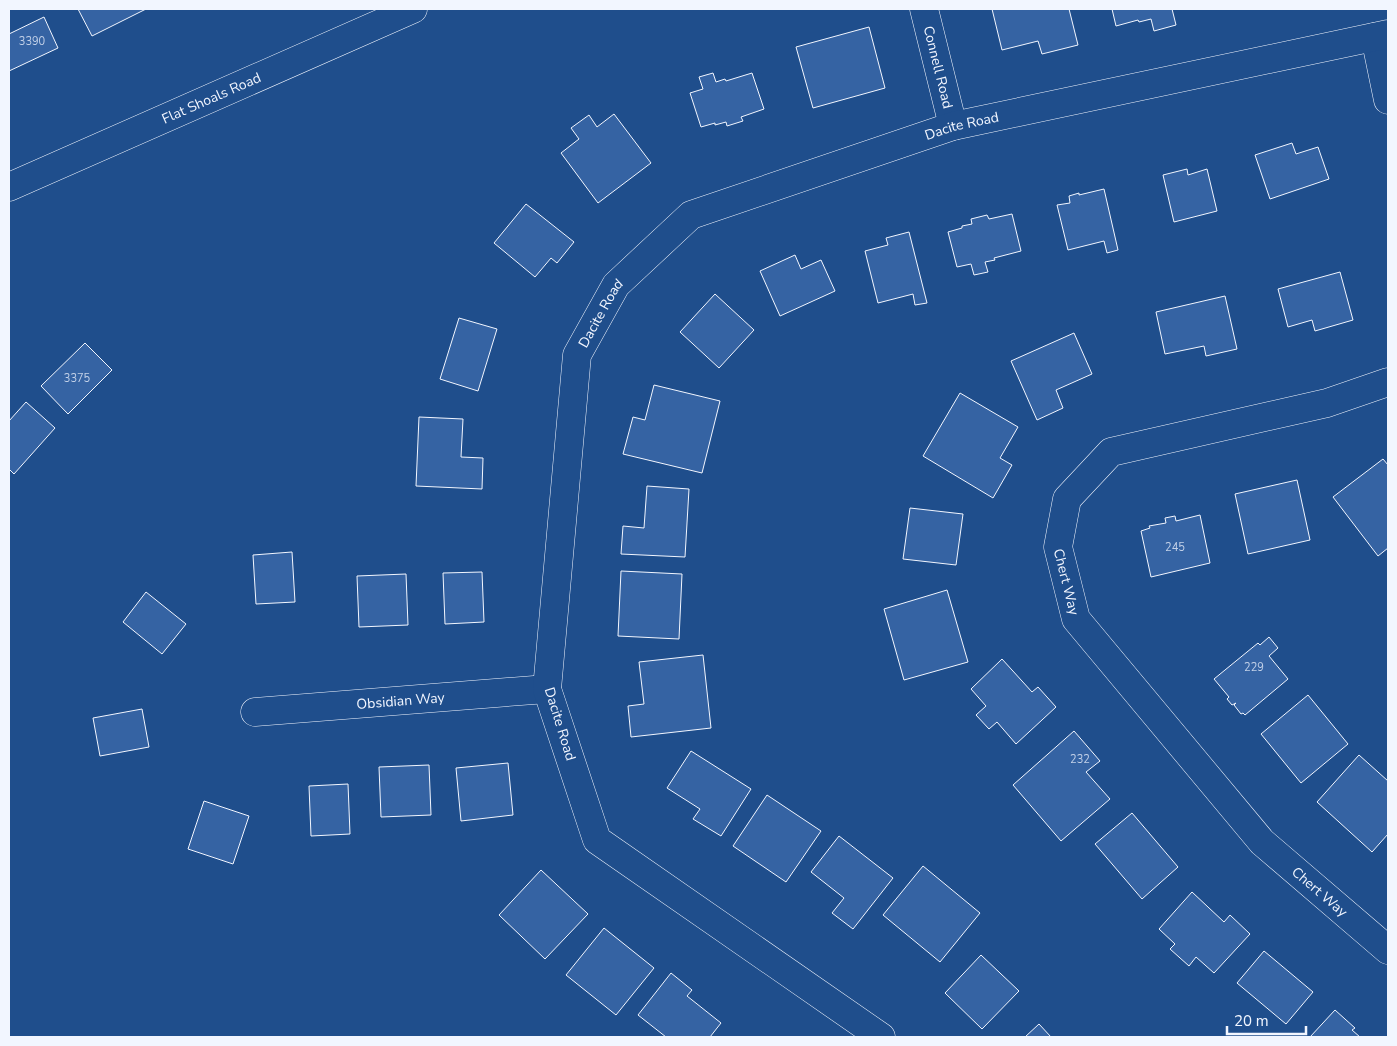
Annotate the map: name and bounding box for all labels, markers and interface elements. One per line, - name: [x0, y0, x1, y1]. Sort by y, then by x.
- street label: Connell Road: [919, 24, 958, 111]
- house number: 3390: [19, 34, 46, 49]
- street label: Flat Shoals Road: [159, 68, 264, 128]
- street label: Dacite Road: [922, 107, 1001, 144]
- street label: Dacite Road: [574, 274, 627, 351]
- house number: 3375: [64, 371, 91, 386]
- house number: 245: [1165, 540, 1185, 555]
- street label: Chert Way: [1049, 546, 1084, 618]
- house number: 229: [1244, 660, 1264, 675]
- street label: Dacite Road: [540, 685, 580, 763]
- street label: Obsidian Way: [356, 688, 446, 713]
- house number: 232: [1070, 752, 1090, 767]
- street label: Chert Way: [1288, 862, 1352, 921]
- scale bar: [1227, 1004, 1306, 1036]
- text: 20 m: [1234, 1011, 1269, 1031]

